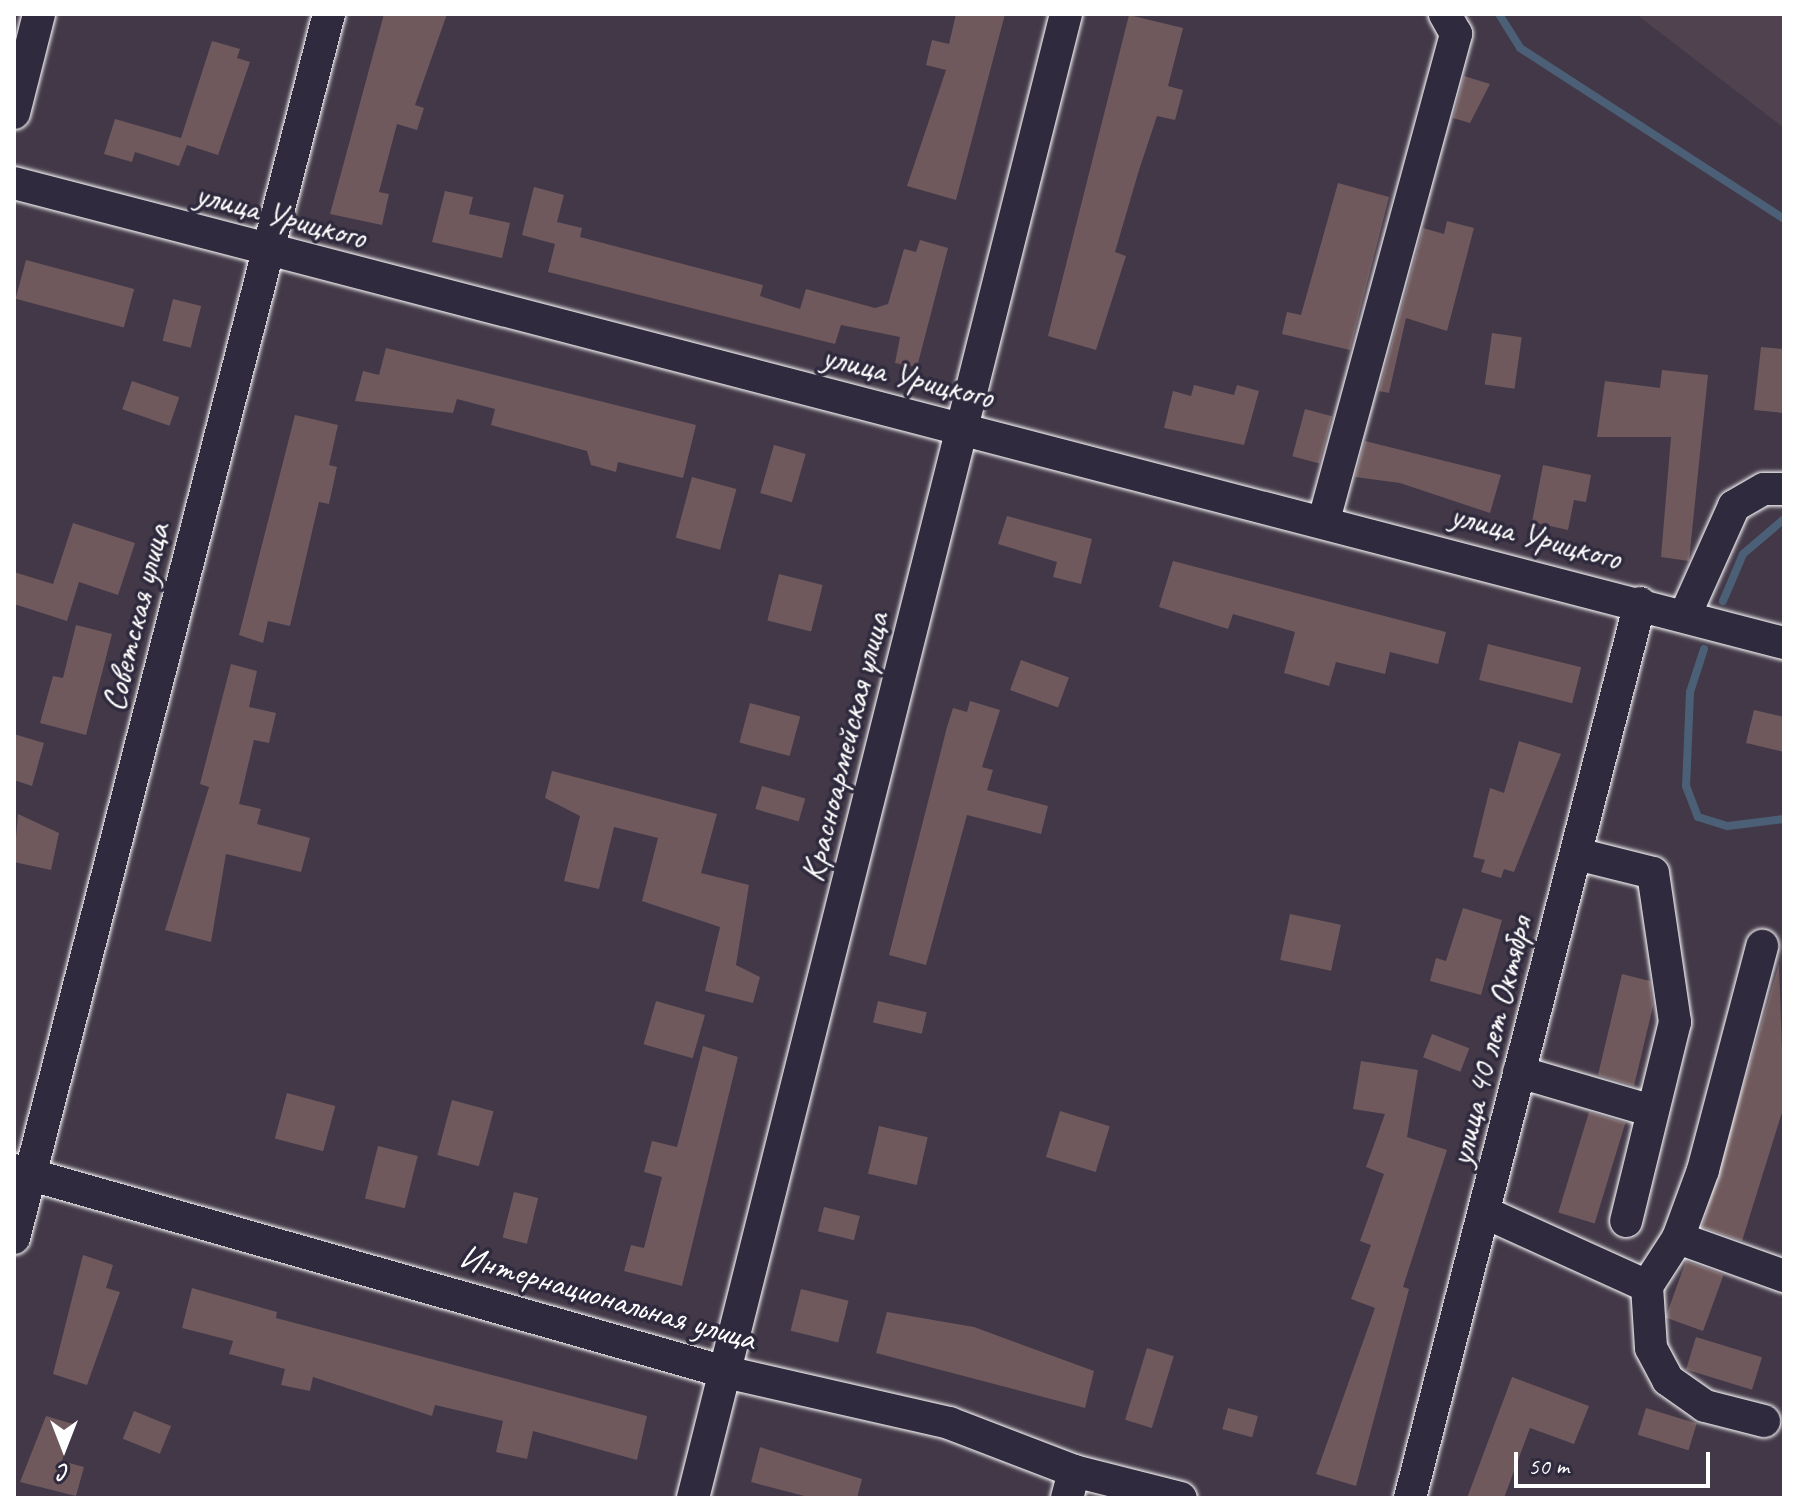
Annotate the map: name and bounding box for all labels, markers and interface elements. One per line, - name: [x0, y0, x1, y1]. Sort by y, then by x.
- street label: улица Урицкого: [192, 173, 370, 257]
- street label: улица Урицкого: [819, 335, 997, 417]
- street label: улица Урицкого: [1447, 494, 1625, 578]
- street label: Советская улица: [92, 518, 178, 716]
- street label: Красноармейская улица: [791, 607, 897, 887]
- street label: улица 40 лет Октября: [1439, 910, 1541, 1172]
- street label: Интернациональная улица: [455, 1235, 761, 1359]
- north arrow: [24, 1408, 104, 1488]
- scale bar: [1518, 1436, 1714, 1486]
- text: 50 m: [1528, 1451, 1569, 1481]
- text: С: [59, 1458, 69, 1486]

